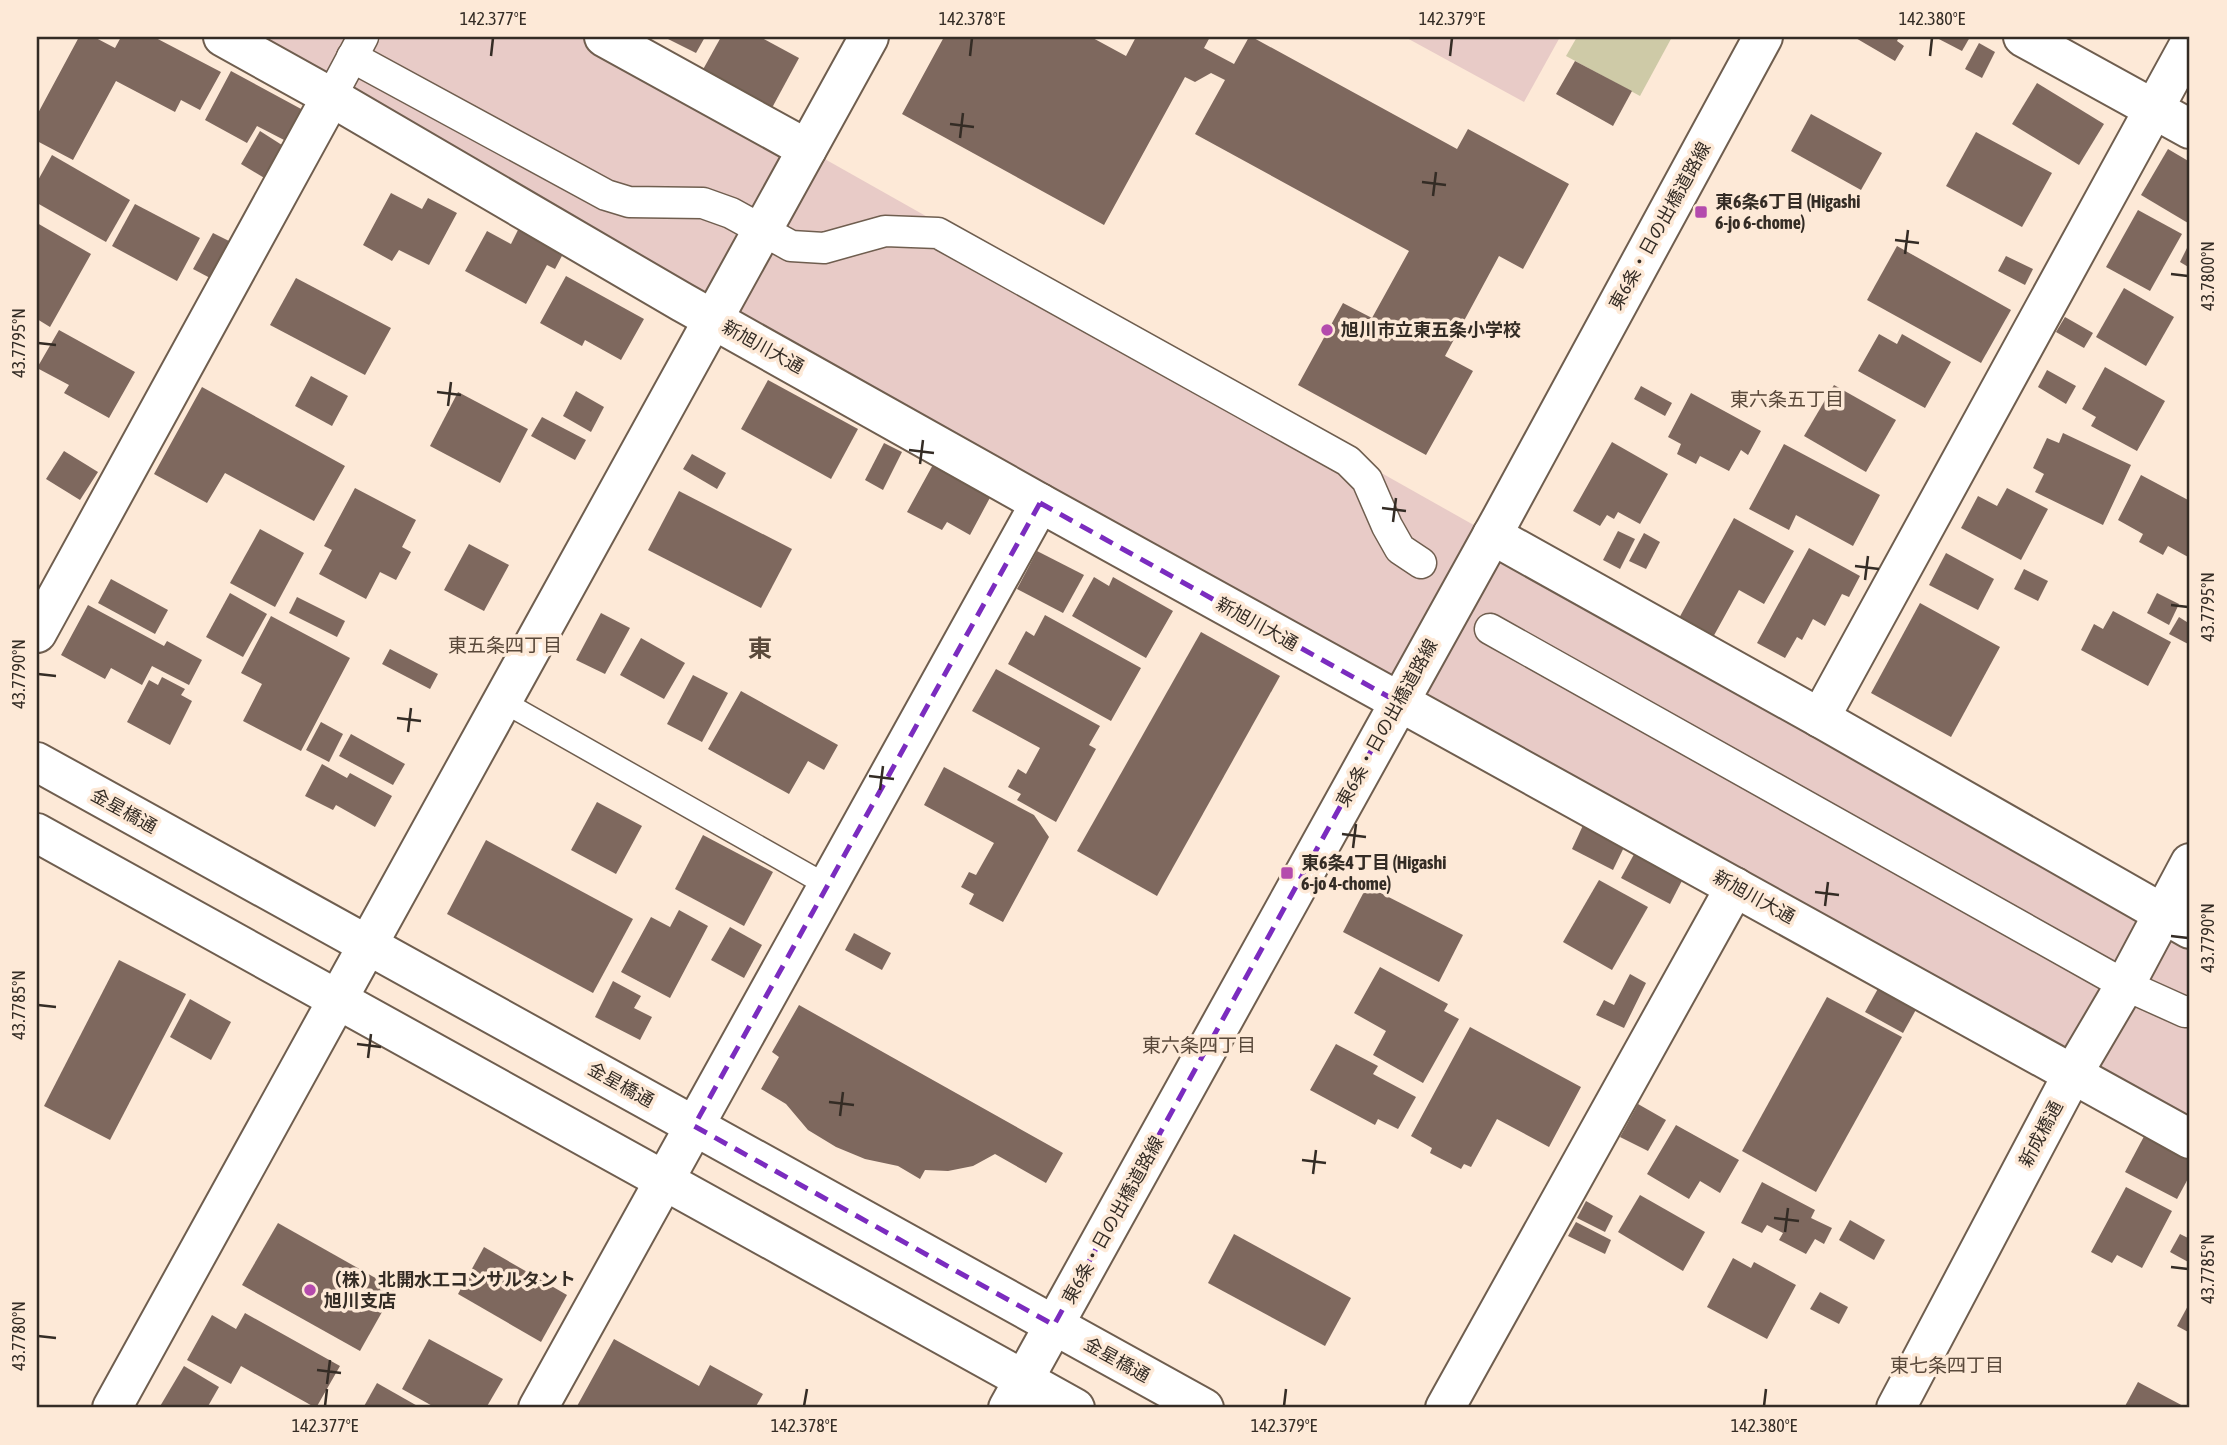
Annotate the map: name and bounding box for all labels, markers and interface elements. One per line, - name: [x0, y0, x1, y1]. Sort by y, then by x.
- text: 142.377°E: [460, 8, 527, 29]
- text: 142.378°E: [939, 8, 1006, 29]
- text: 142.379°E: [1419, 8, 1486, 29]
- text: 142.380°E: [1899, 8, 1966, 29]
- street label: 東6条・日の出橋道路線: [1605, 138, 1714, 313]
- place label: 東6条6丁目 (Higashi 6-jo 6-chome): [1715, 191, 1860, 233]
- marker: 東6条6丁目 (Higashi 6-jo 6-chome): [1693, 204, 1709, 220]
- text: 43.7800°N: [2197, 241, 2218, 311]
- text: 43.7795°N: [8, 308, 29, 378]
- street label: 新旭川大通: [719, 316, 808, 378]
- place label: 旭川市立東五条小学校: [1341, 319, 1521, 340]
- marker: 旭川市立東五条小学校: [1319, 322, 1335, 338]
- district label: 東六条五丁目: [1730, 388, 1844, 410]
- text: 43.7795°N: [2197, 572, 2218, 642]
- street label: 新旭川大通: [1213, 593, 1302, 655]
- district label: 東五条四丁目: [448, 634, 562, 656]
- district label: 東: [748, 635, 772, 662]
- street label: 東6条・日の出橋道路線: [1332, 635, 1441, 810]
- text: 43.7790°N: [8, 639, 29, 709]
- street label: 金星橋通: [88, 784, 161, 837]
- place label: 東6条4丁目 (Higashi 6-jo 4-chome): [1301, 852, 1446, 894]
- marker: 東6条4丁目 (Higashi 6-jo 4-chome): [1279, 865, 1295, 881]
- street label: 新旭川大通: [1710, 866, 1799, 928]
- text: 43.7790°N: [2197, 903, 2218, 973]
- text: 43.7785°N: [8, 970, 29, 1040]
- district label: 東六条四丁目: [1142, 1034, 1256, 1056]
- street label: 金星橋通: [585, 1058, 658, 1111]
- street label: 新成橋通: [2014, 1097, 2067, 1170]
- street label: 東6条・日の出橋道路線: [1058, 1132, 1167, 1307]
- text: 43.7785°N: [2197, 1234, 2218, 1304]
- place label: （株）北開水工コンサルタント 旭川支店: [324, 1269, 576, 1311]
- marker: （株）北開水工コンサルタント 旭川支店: [302, 1282, 318, 1298]
- text: 43.7780°N: [8, 1301, 29, 1371]
- street label: 金星橋通: [1081, 1333, 1154, 1386]
- district label: 東七条四丁目: [1890, 1354, 2004, 1376]
- text: 142.377°E: [292, 1415, 359, 1436]
- text: 142.378°E: [771, 1415, 838, 1436]
- text: 142.379°E: [1251, 1415, 1318, 1436]
- text: 142.380°E: [1731, 1415, 1798, 1436]

